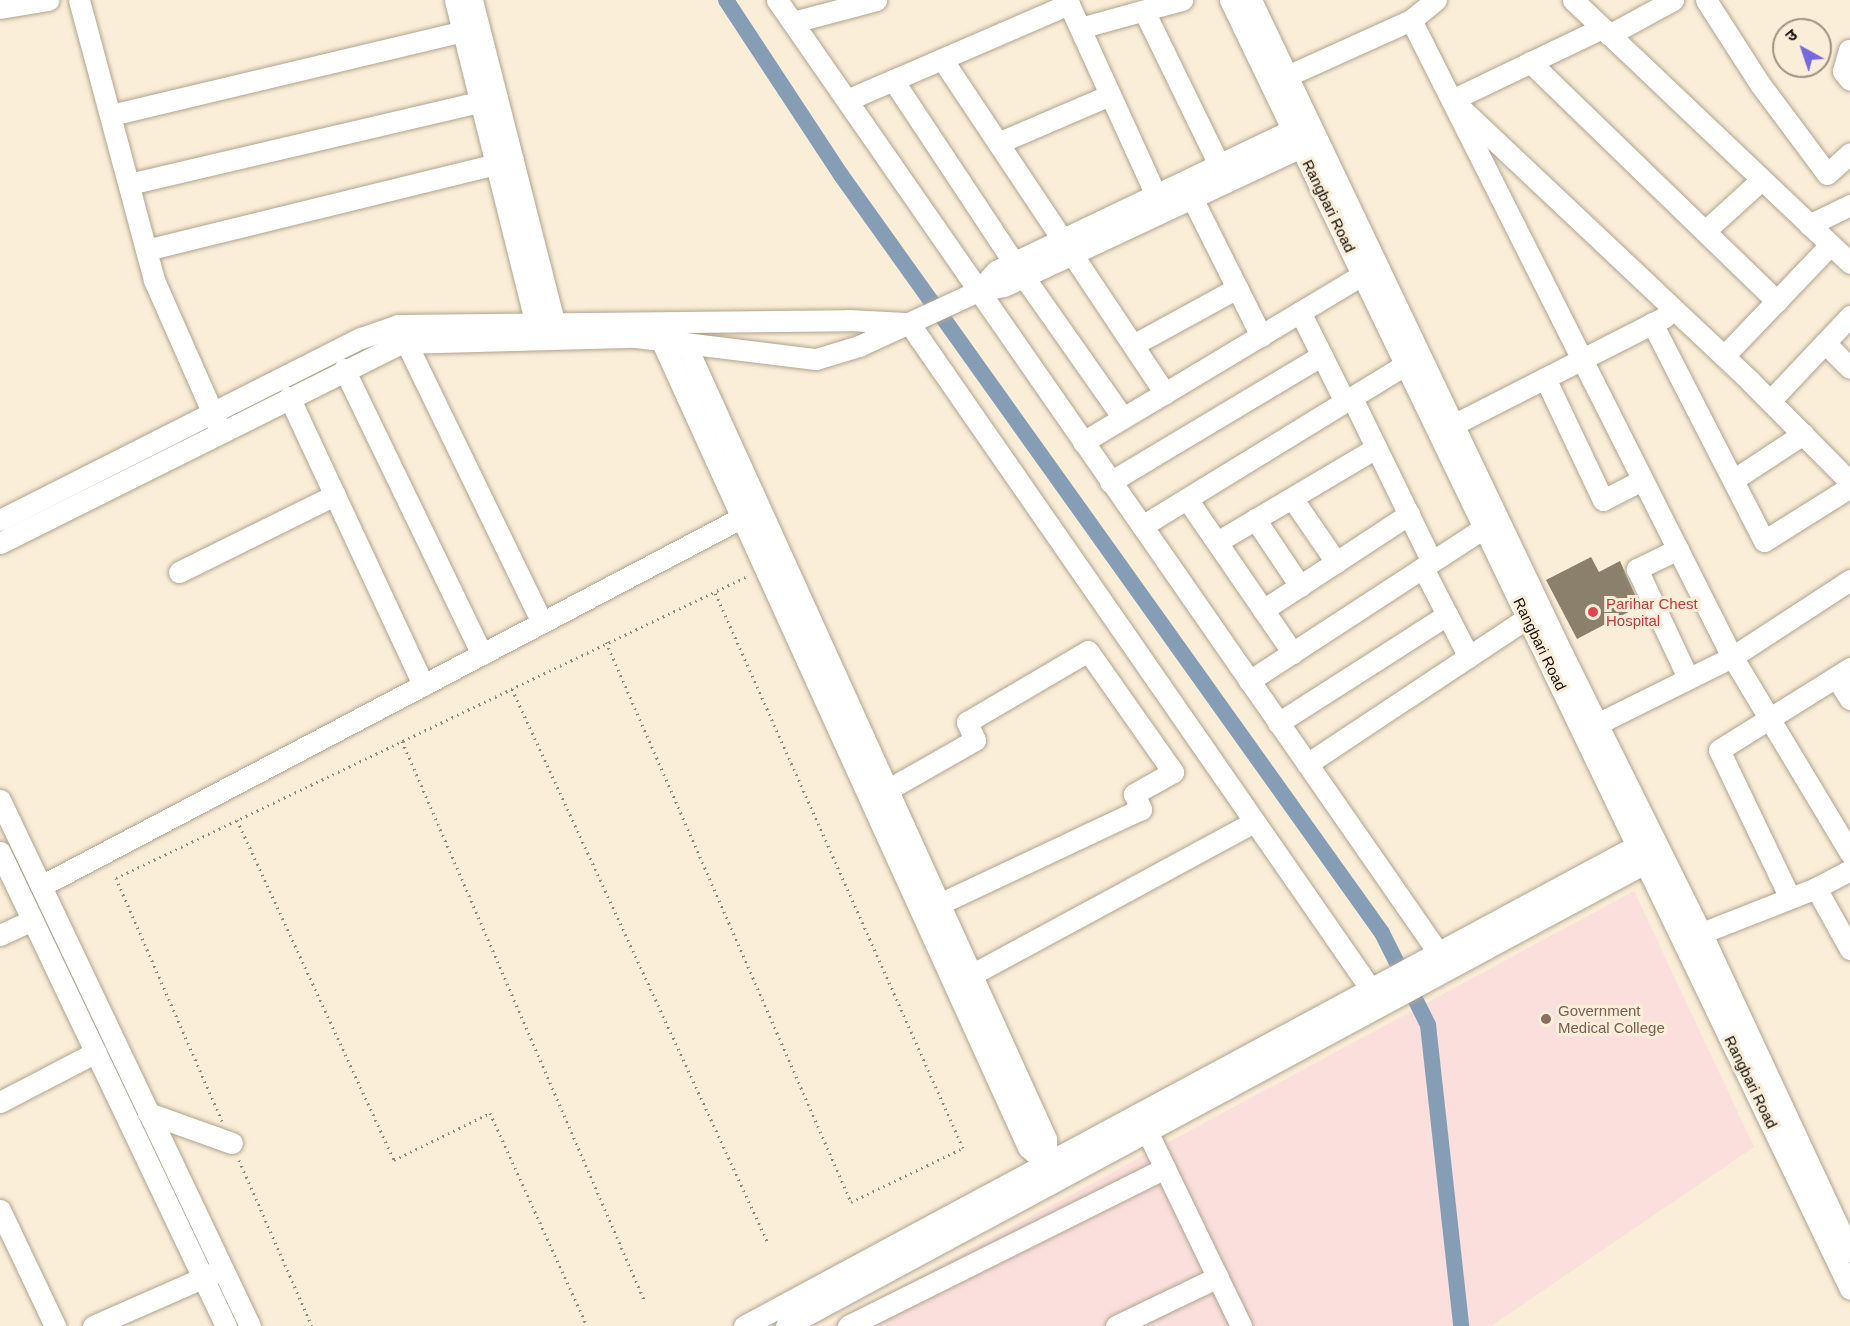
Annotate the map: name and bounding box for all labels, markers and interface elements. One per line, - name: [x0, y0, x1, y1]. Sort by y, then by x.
- north arrow: [1772, 18, 1832, 78]
- text: उ: [1782, 26, 1800, 45]
- street label: Rangbari Road: [1299, 157, 1359, 255]
- place label: Parihar Chest Hospital: [1606, 594, 1698, 629]
- street label: Rangbari Road: [1510, 595, 1570, 693]
- marker: Parihar Chest Hospital: [1584, 603, 1602, 621]
- place label: Government Medical College: [1558, 1001, 1665, 1036]
- marker: Government Medical College: [1539, 1012, 1553, 1026]
- street label: Rangbari Road: [1721, 1033, 1781, 1131]

